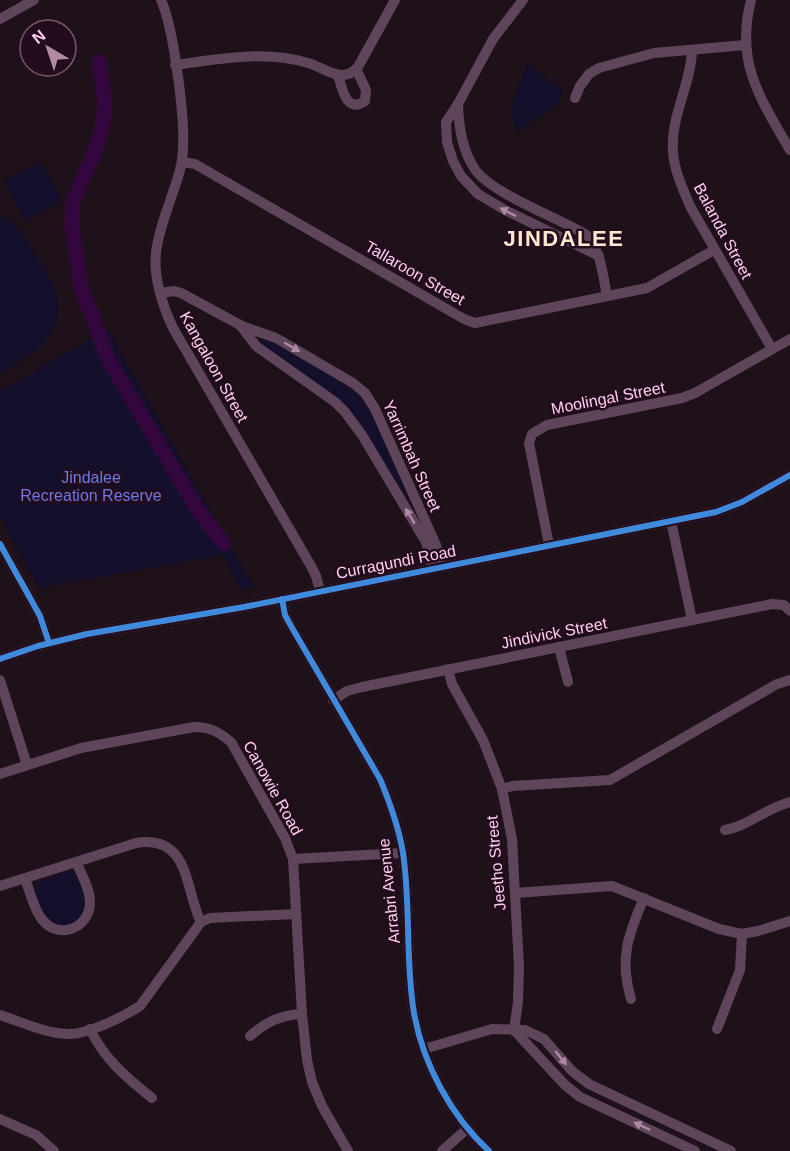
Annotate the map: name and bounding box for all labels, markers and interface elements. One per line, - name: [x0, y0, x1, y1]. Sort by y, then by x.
- north arrow: [18, 18, 78, 78]
- text: N: [29, 26, 49, 47]
- street label: Balanda Street: [691, 180, 756, 282]
- one-way arrow: [500, 207, 517, 216]
- district label: JINDALEE: [504, 226, 624, 251]
- street label: Tallaroon Street: [362, 238, 468, 309]
- street label: Kangaloon Street: [177, 309, 252, 426]
- one-way arrow: [283, 342, 300, 352]
- street label: Moolingal Street: [550, 379, 667, 417]
- street label: Yarrimbah Street: [380, 398, 444, 515]
- park label: Jindalee Recreation Reserve: [20, 469, 162, 504]
- one-way arrow: [405, 508, 416, 524]
- street label: Curragundi Road: [335, 542, 457, 582]
- street label: Jindivick Street: [500, 614, 609, 652]
- street label: Canowie Road: [240, 738, 306, 838]
- street label: Jeetho Street: [483, 814, 509, 911]
- street label: Arrabri Avenue: [375, 838, 403, 944]
- one-way arrow: [555, 1050, 568, 1066]
- one-way arrow: [634, 1122, 651, 1131]

